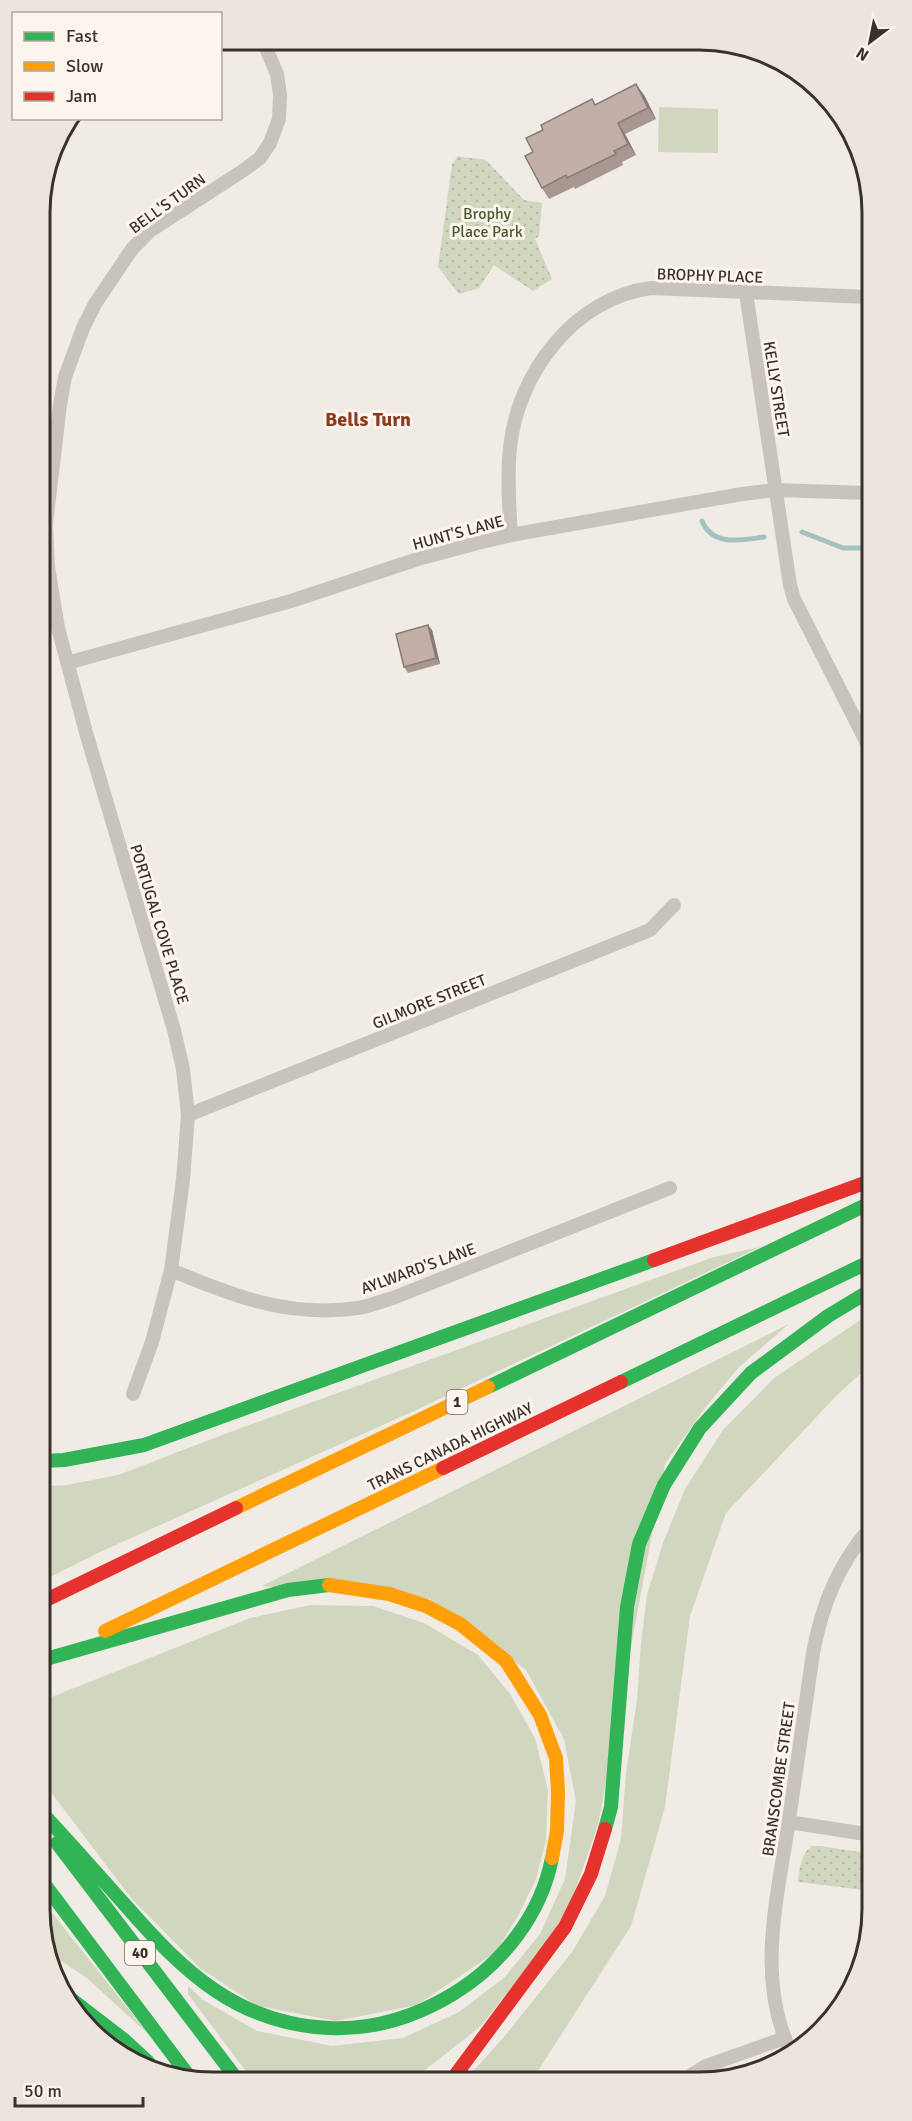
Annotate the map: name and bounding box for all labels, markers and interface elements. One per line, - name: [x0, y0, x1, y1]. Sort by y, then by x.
- legend: [12, 12, 222, 120]
- north arrow: [840, 12, 900, 72]
- text: Fast: [66, 25, 98, 47]
- text: N: [853, 42, 873, 65]
- text: Slow: [66, 55, 103, 77]
- text: Jam: [66, 85, 97, 107]
- street label: BELL'S TURN: [125, 169, 210, 238]
- park label: Brophy Place Park: [451, 204, 523, 242]
- street label: BROPHY PLACE: [656, 264, 764, 288]
- street label: KELLY STREET: [759, 340, 793, 439]
- district label: Bells Turn: [325, 407, 411, 432]
- street label: HUNT'S LANE: [410, 511, 506, 555]
- street label: PORTUGAL COVE PLACE: [125, 842, 193, 1007]
- street label: GILMORE STREET: [370, 970, 489, 1034]
- street label: AYLWARD'S LANE: [358, 1239, 479, 1299]
- road number: 1: [446, 1390, 468, 1414]
- street label: TRANS CANADA HIGHWAY: [365, 1398, 536, 1496]
- street label: BRANSCOMBE STREET: [758, 1700, 800, 1858]
- road number: 40: [125, 1941, 155, 1965]
- scale bar: [15, 2070, 142, 2108]
- text: 50 m: [24, 2080, 62, 2102]

